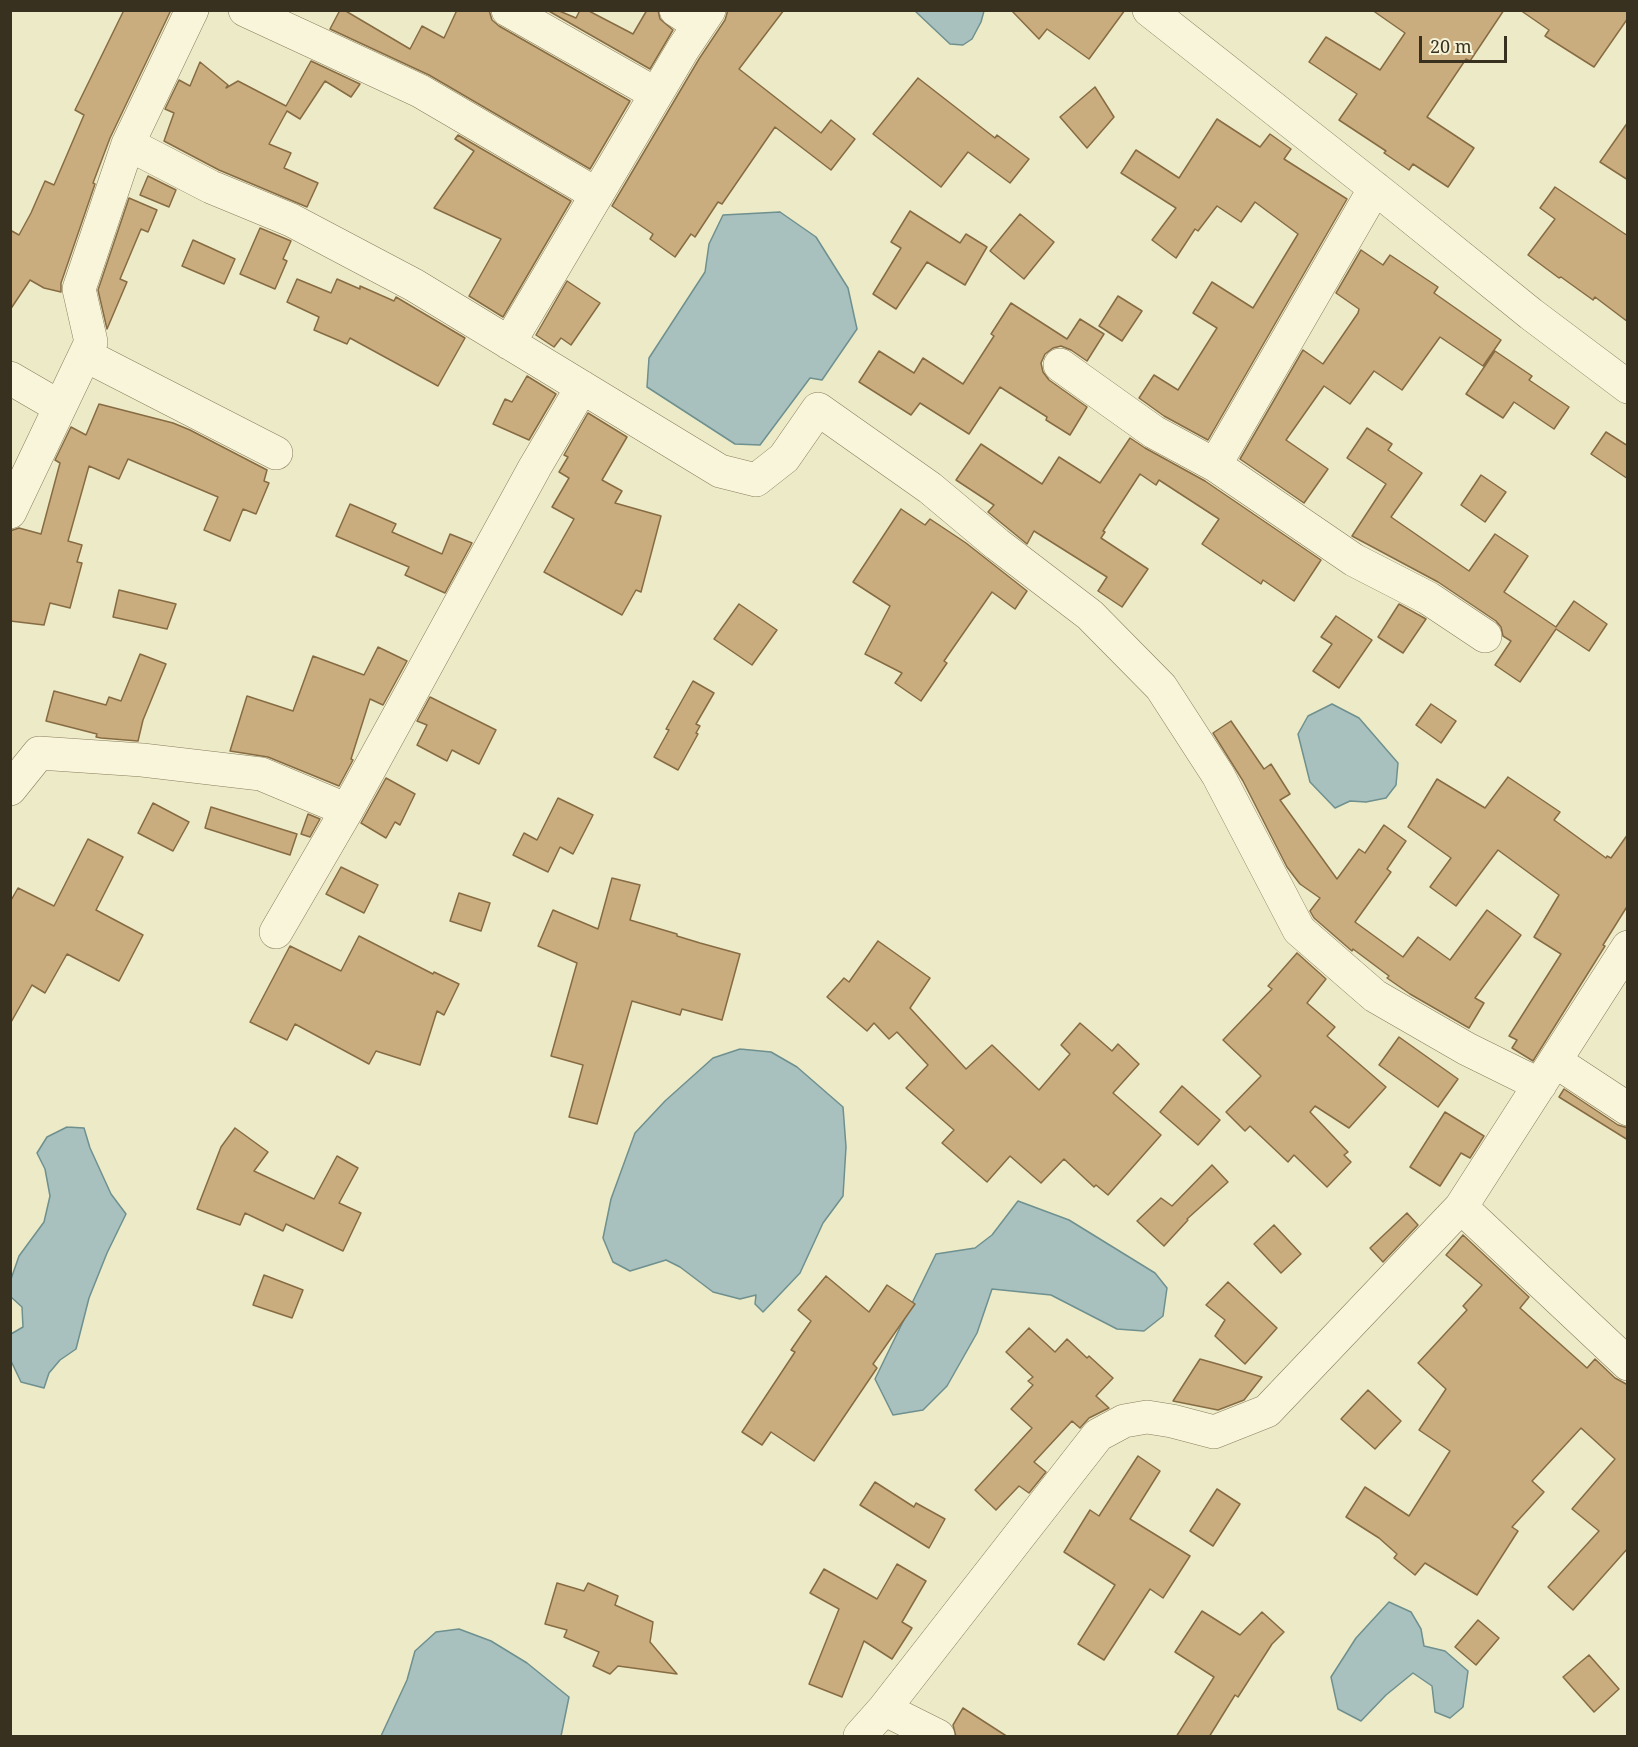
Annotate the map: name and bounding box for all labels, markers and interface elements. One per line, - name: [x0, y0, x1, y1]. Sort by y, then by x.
- scale bar: [1422, 24, 1510, 62]
- text: 20 m: [1430, 34, 1472, 58]

